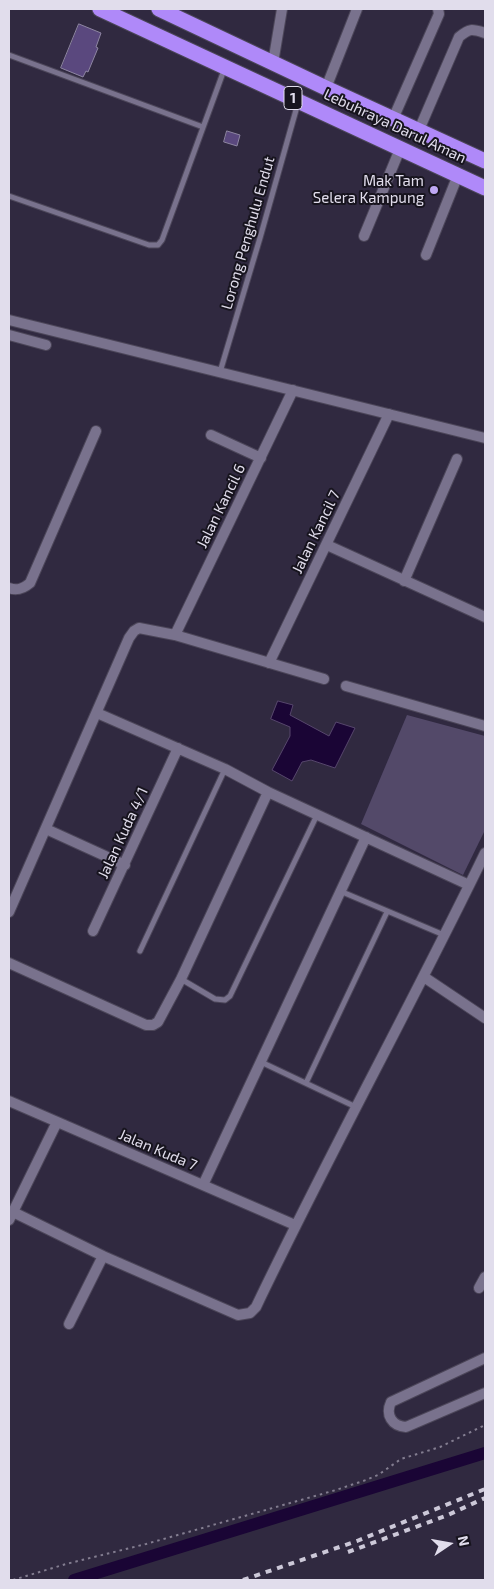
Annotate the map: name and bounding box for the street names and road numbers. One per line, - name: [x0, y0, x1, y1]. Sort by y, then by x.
- street label: Lebuhraya Darul Aman: [321, 85, 469, 167]
- road number: 1: [284, 86, 302, 110]
- street label: Lorong Penghulu Endut: [218, 154, 278, 312]
- street label: Jalan Kancil 6: [193, 461, 249, 551]
- street label: Jalan Kancil 7: [288, 487, 344, 577]
- street label: Jalan Kuda 4/1: [94, 785, 152, 881]
- street label: Jalan Kuda 7: [116, 1125, 200, 1175]

